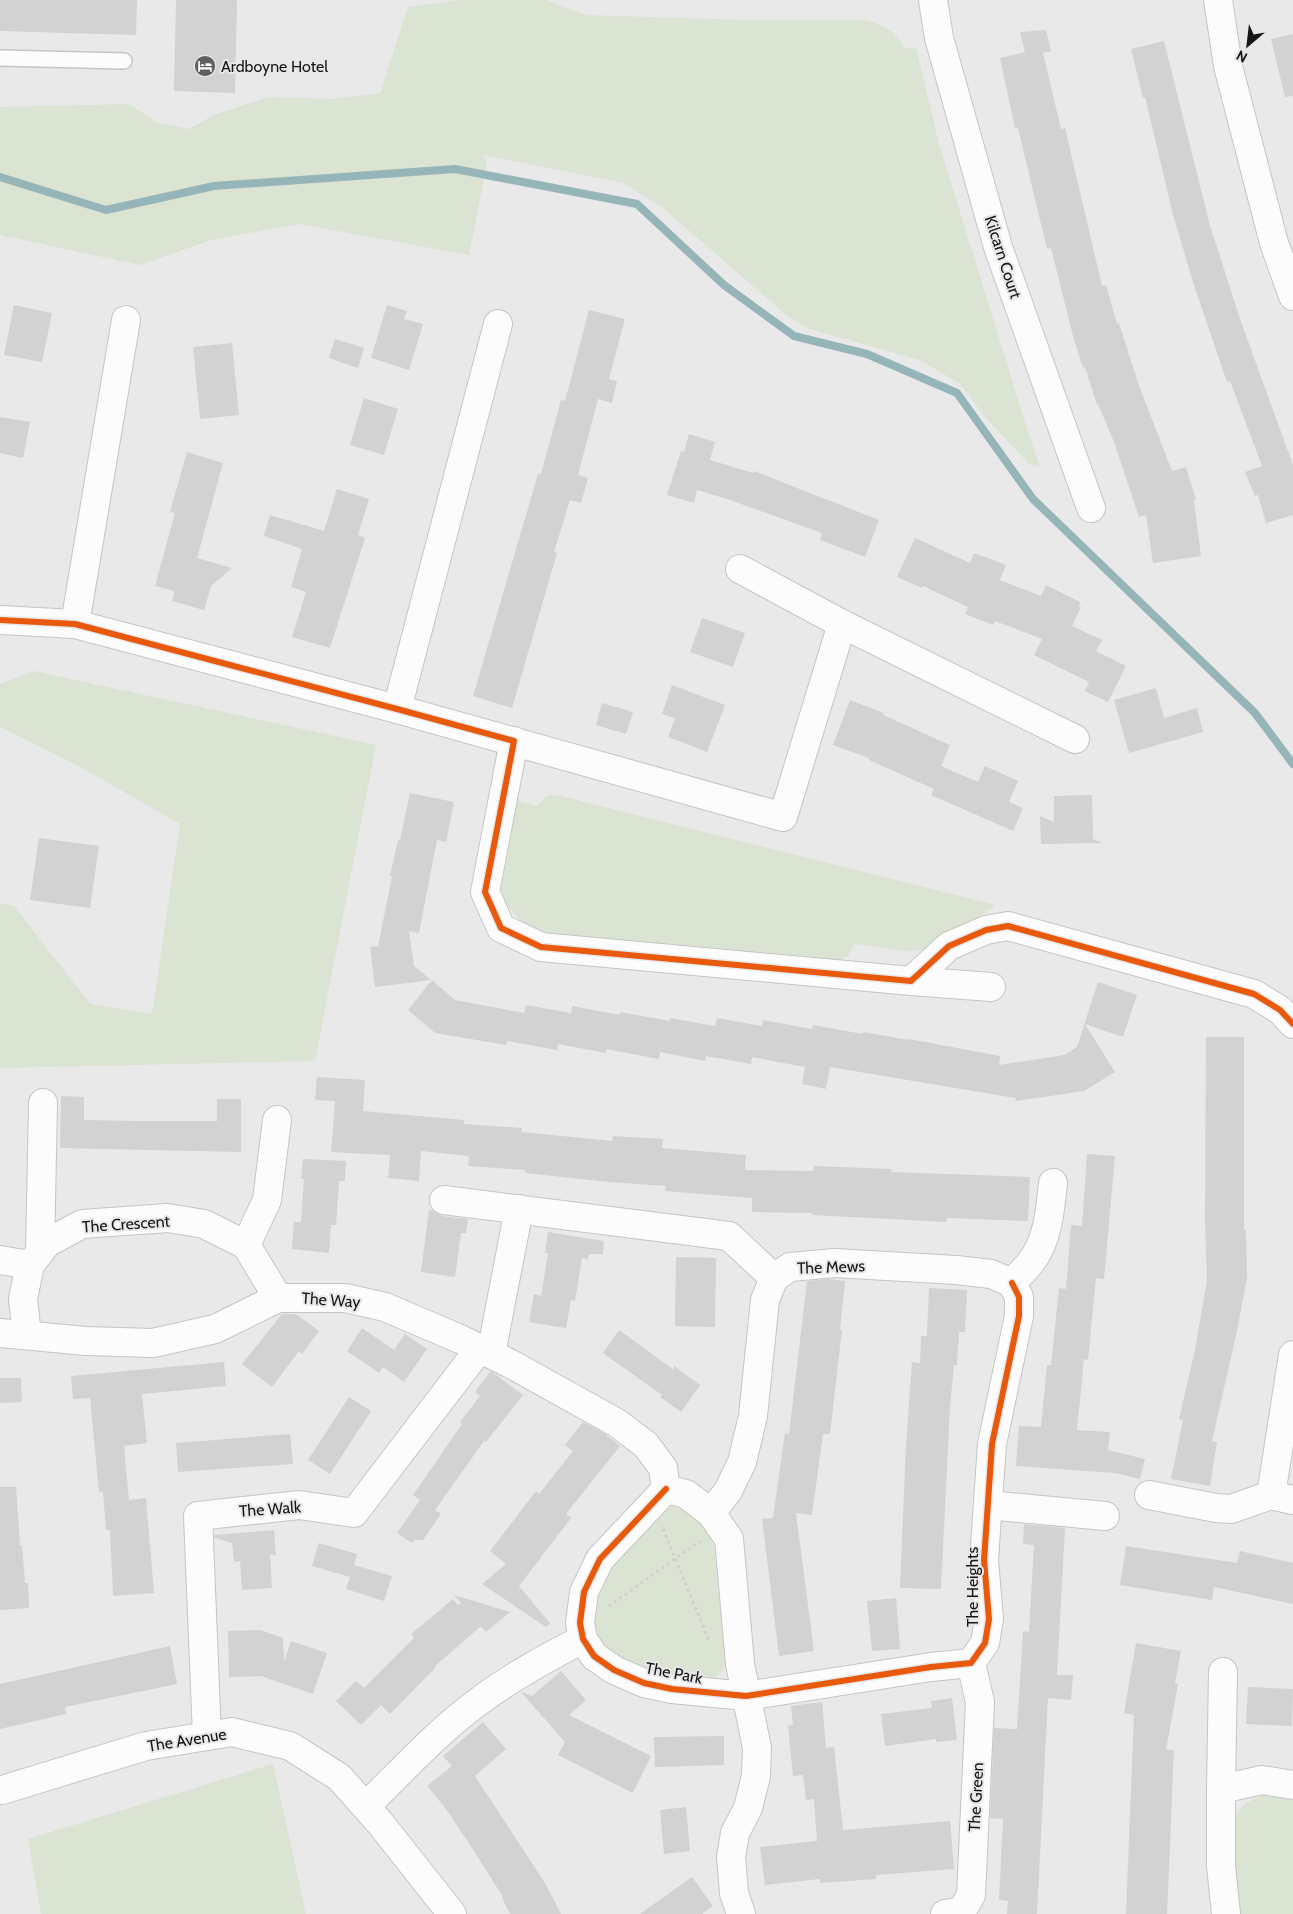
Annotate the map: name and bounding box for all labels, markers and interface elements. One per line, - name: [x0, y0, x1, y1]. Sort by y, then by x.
- north arrow: [1223, 20, 1273, 70]
- text: N: [1233, 46, 1250, 67]
- hotel icon: Ardboyne Hotel: [193, 54, 217, 78]
- place label: Ardboyne Hotel: [221, 57, 328, 76]
- street label: Kilcarn Court: [981, 213, 1026, 302]
- street label: The Crescent: [82, 1211, 171, 1237]
- street label: The Mews: [797, 1256, 866, 1278]
- street label: The Way: [301, 1288, 361, 1312]
- street label: The Walk: [238, 1497, 302, 1521]
- street label: The Heights: [963, 1547, 982, 1627]
- street label: The Park: [644, 1658, 705, 1688]
- street label: The Avenue: [146, 1724, 228, 1756]
- street label: The Green: [965, 1762, 987, 1832]

